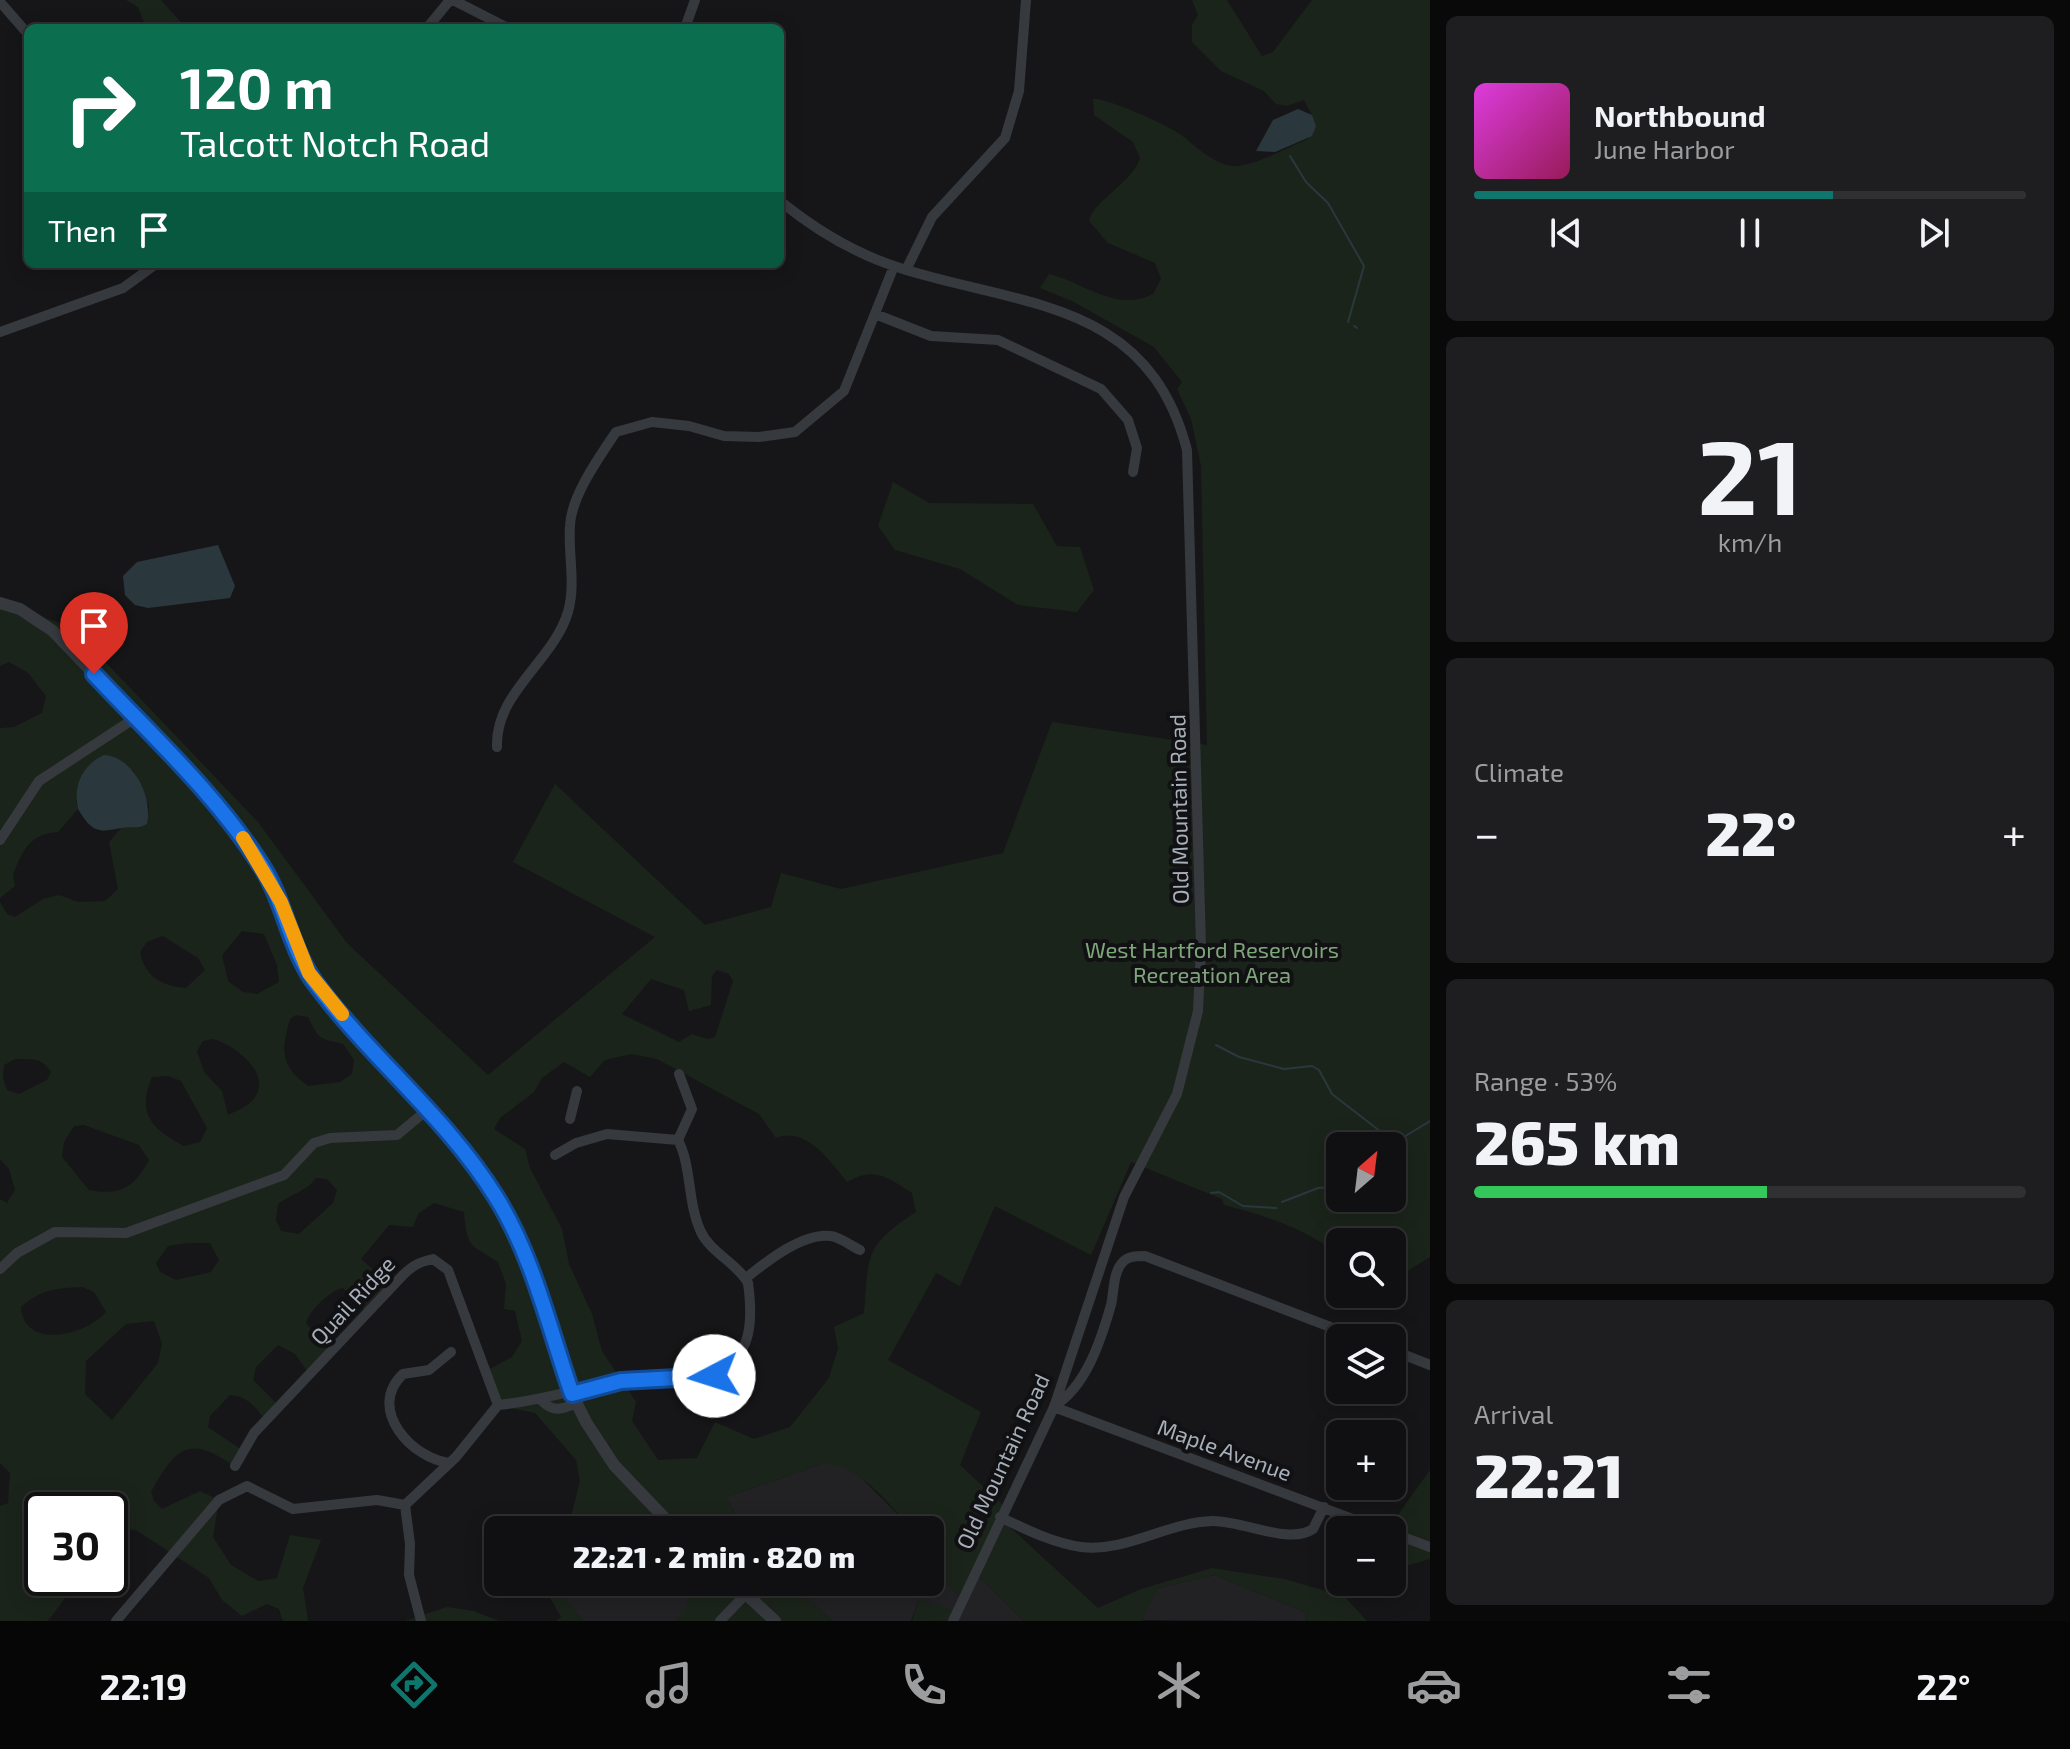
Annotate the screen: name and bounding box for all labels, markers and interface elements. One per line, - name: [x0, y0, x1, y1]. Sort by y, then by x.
- text: 120 m: [180, 53, 334, 120]
- icon: right: [48, 56, 152, 160]
- text: Northbound: [1594, 97, 1766, 133]
- text: Talcott Notch Road: [180, 121, 490, 164]
- text: June Harbor: [1594, 133, 1735, 164]
- icon: arrive: [132, 208, 176, 252]
- icon: previous: [1544, 211, 1588, 255]
- icon: pause: [1728, 211, 1772, 255]
- icon: next: [1912, 211, 1956, 255]
- text: Then: [48, 212, 116, 248]
- text: 21: [1697, 411, 1803, 536]
- text: km/h: [1718, 526, 1782, 557]
- pin: [60, 592, 128, 674]
- icon: arrive: [72, 604, 116, 648]
- street label: Old Mountain Road: [1163, 714, 1193, 904]
- text: Climate: [1474, 756, 1564, 787]
- text: 22°: [1705, 796, 1796, 868]
- text: −: [1474, 806, 1500, 859]
- text: +: [2002, 806, 2026, 859]
- park label: West Hartford Reservoirs Recreation Area: [1085, 936, 1339, 987]
- text: Range · 53%: [1474, 1065, 1617, 1096]
- text: 265 km: [1474, 1105, 1680, 1177]
- north arrow: [1326, 1132, 1406, 1212]
- map controls: [1326, 1132, 1406, 1596]
- button: search: [1326, 1228, 1406, 1308]
- street label: Quail Ridge: [305, 1250, 400, 1350]
- button: layers: [1326, 1324, 1406, 1404]
- position arrow: [672, 1334, 756, 1418]
- street label: Old Mountain Road: [950, 1369, 1054, 1553]
- text: Arrival: [1474, 1398, 1553, 1429]
- street label: Maple Avenue: [1154, 1413, 1296, 1485]
- button: +: [1326, 1420, 1406, 1500]
- text: 22:21: [1474, 1438, 1624, 1510]
- speed limit sign: 30: [24, 1492, 128, 1596]
- button: −: [1326, 1516, 1406, 1596]
- text: 22:21 · 2 min · 820 m: [573, 1538, 855, 1574]
- icon: directions: [386, 1657, 442, 1713]
- icon: music: [641, 1657, 697, 1713]
- icon: phone: [896, 1657, 952, 1713]
- icon: climate: [1151, 1657, 1207, 1713]
- icon: car: [1406, 1657, 1462, 1713]
- icon: filters: [1661, 1657, 1717, 1713]
- text: 22:19: [99, 1664, 187, 1707]
- text: 22°: [1916, 1664, 1970, 1707]

